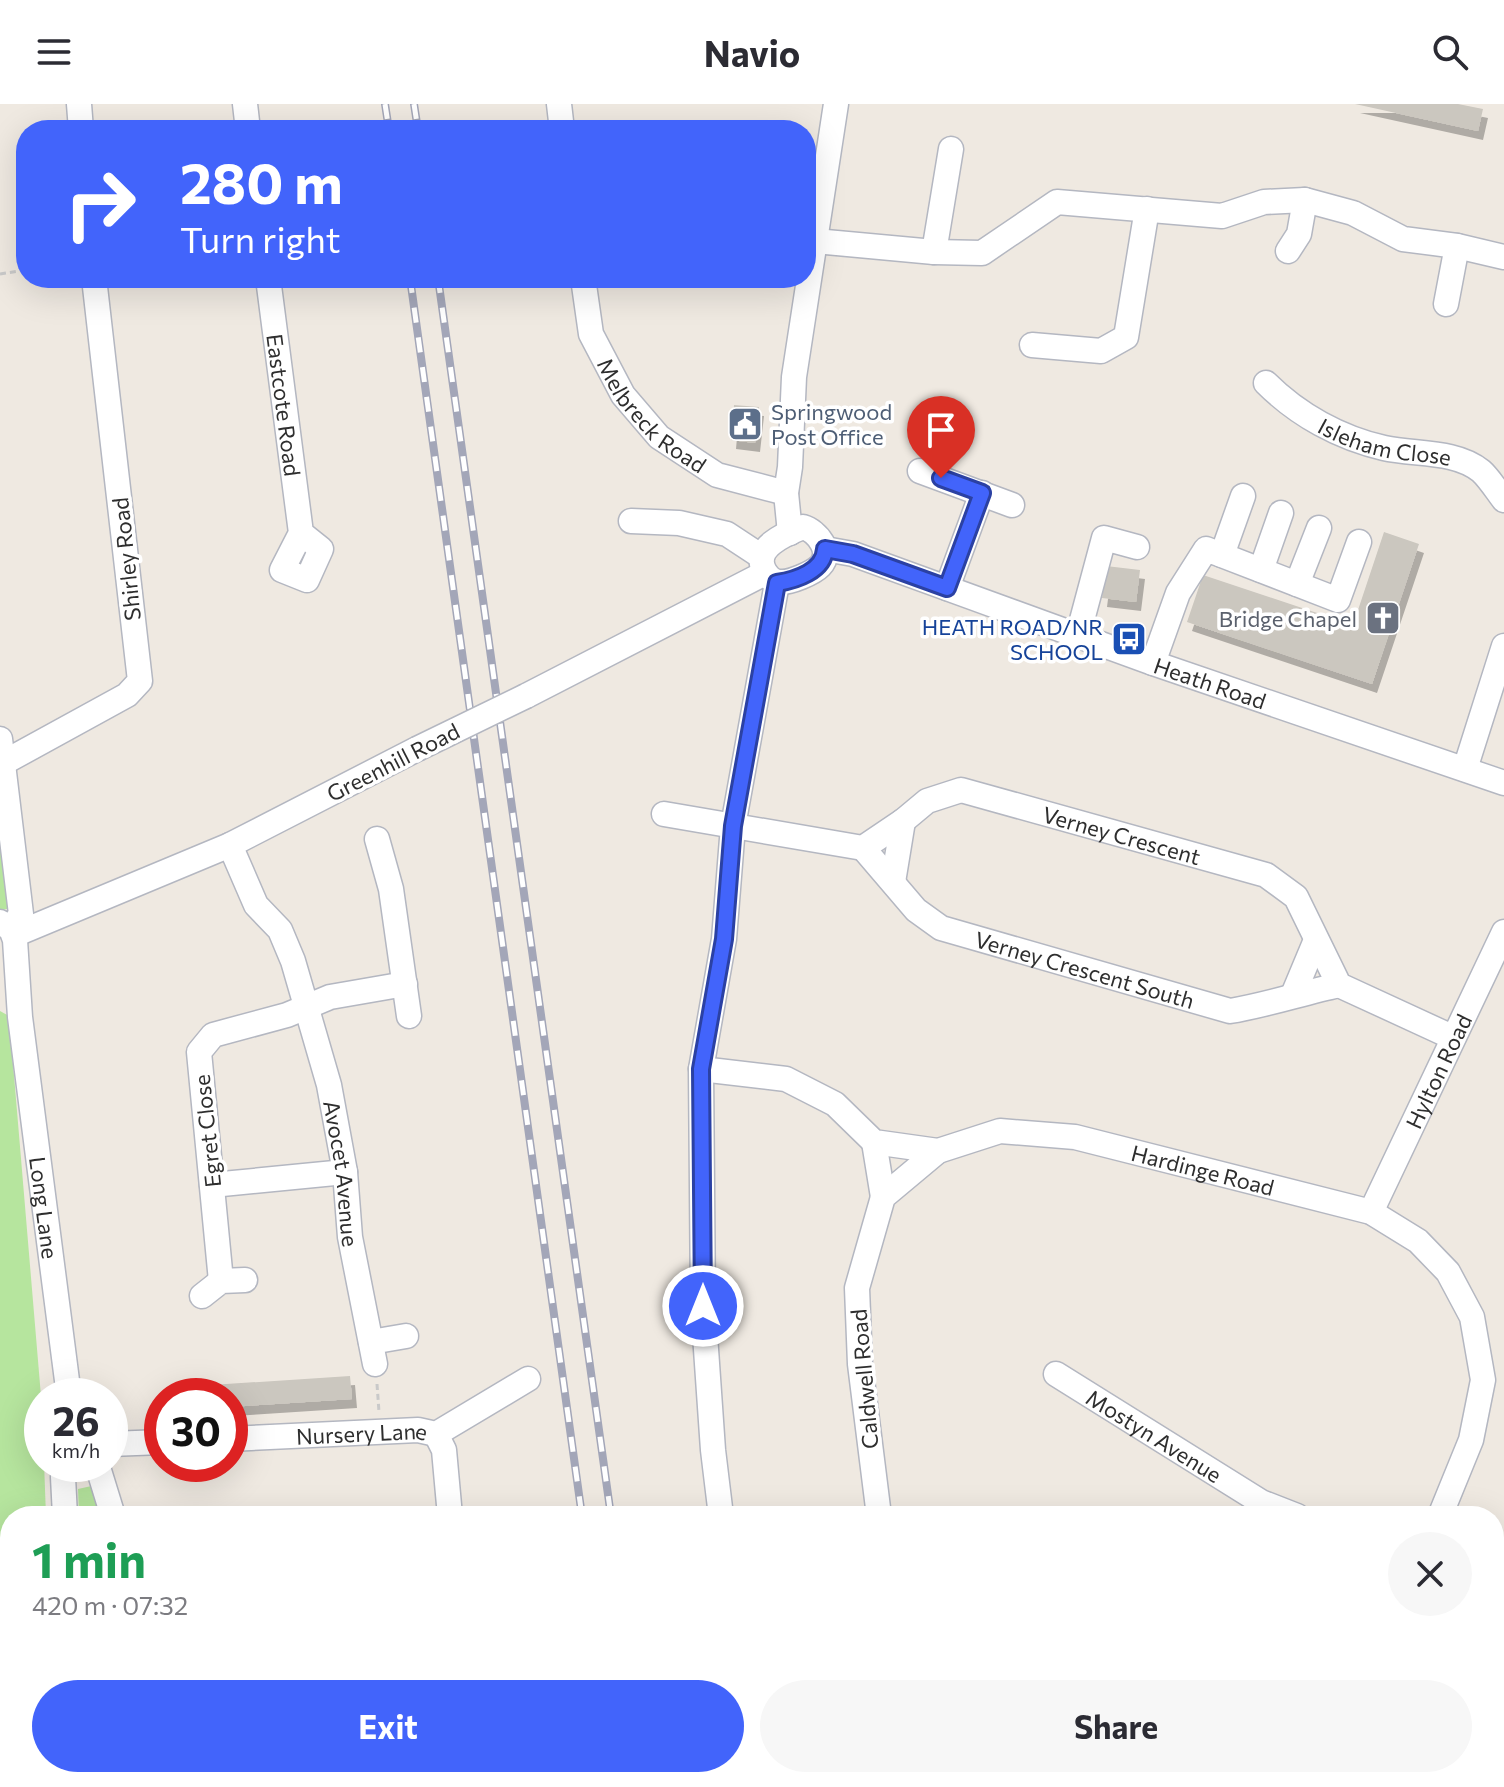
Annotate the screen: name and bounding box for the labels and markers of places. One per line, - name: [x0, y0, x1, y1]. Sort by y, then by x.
- pin: [907, 396, 975, 478]
- place label: Springwood Post Office: [771, 398, 892, 450]
- public building icon: Springwood Post Office: [726, 405, 764, 443]
- church icon: Bridge Chapel: [1364, 599, 1402, 637]
- place label: Bridge Chapel: [1219, 605, 1357, 632]
- place label: HEATH ROAD/NR SCHOOL: [922, 613, 1103, 665]
- bus stop icon: HEATH ROAD/NR SCHOOL: [1110, 620, 1148, 658]

